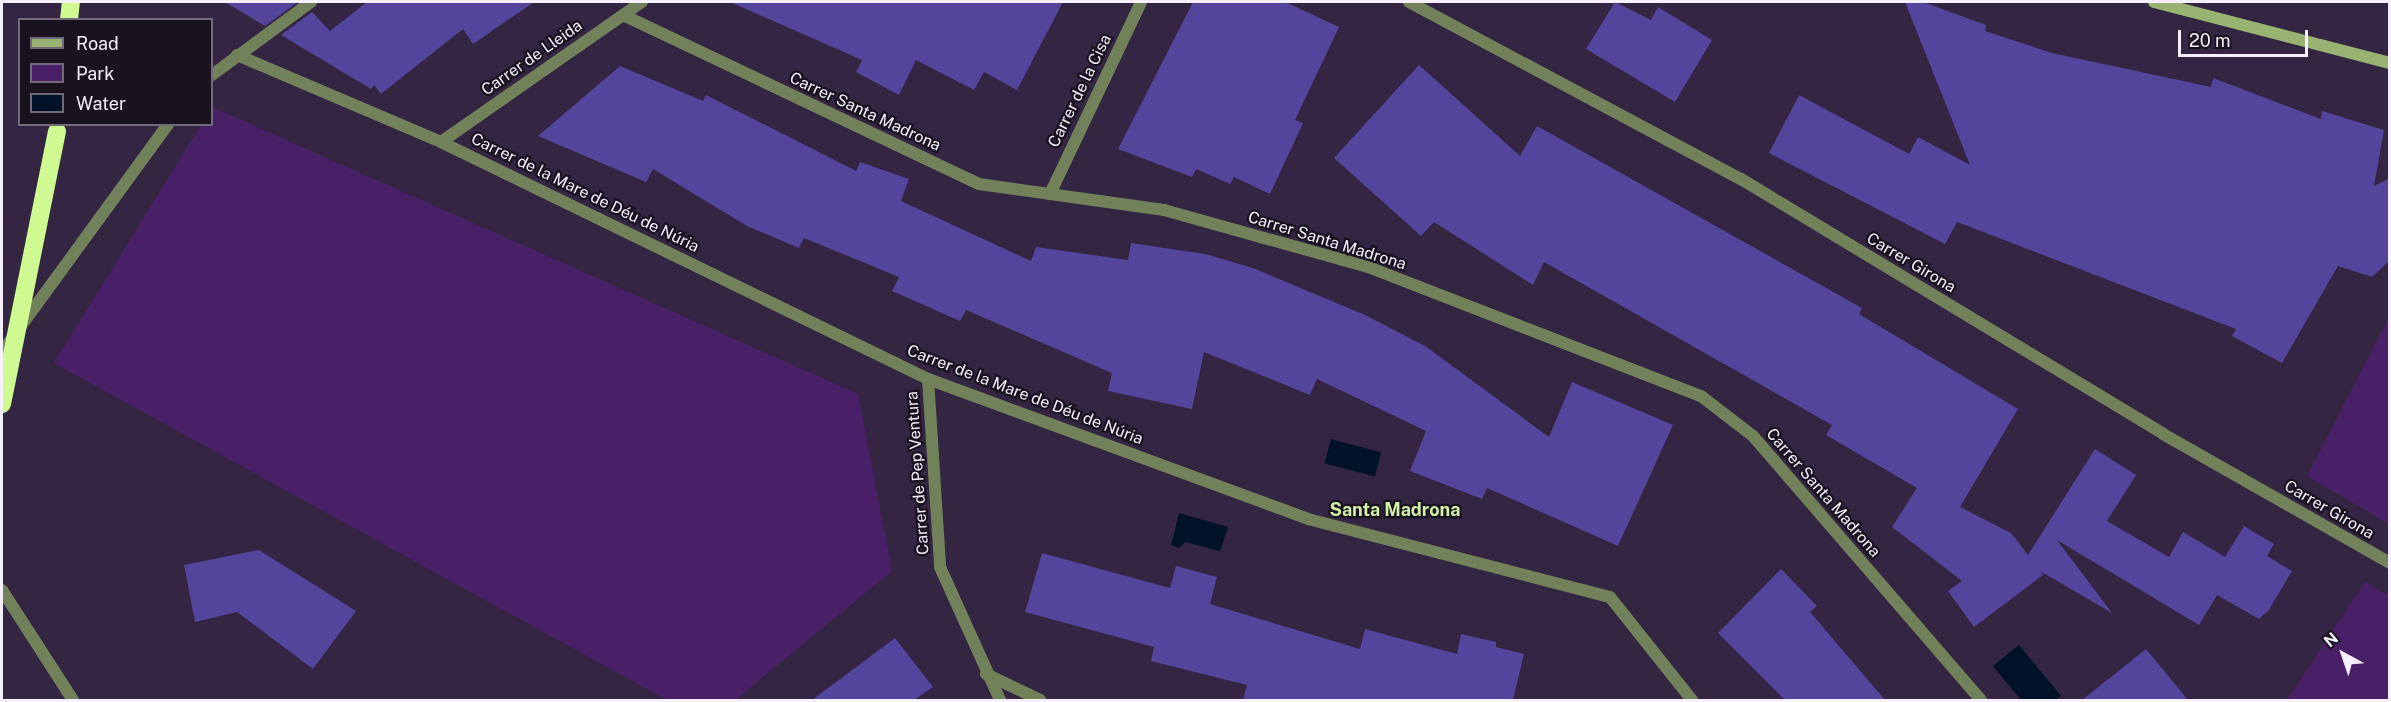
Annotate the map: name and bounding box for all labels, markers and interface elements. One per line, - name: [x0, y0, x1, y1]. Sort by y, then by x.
- street label: Carrer de Lleida: [478, 16, 586, 100]
- legend: [18, 18, 213, 126]
- scale bar: [2181, 18, 2312, 56]
- text: 20 m: [2189, 30, 2231, 51]
- street label: Carrer de la Cisa: [1044, 31, 1116, 151]
- text: Road: [76, 33, 119, 54]
- text: Park: [76, 63, 114, 84]
- street label: Carrer Santa Madrona: [786, 69, 944, 155]
- text: Water: [76, 93, 126, 114]
- street label: Carrer de la Mare de Déu de Núria: [467, 129, 703, 257]
- street label: Carrer Santa Madrona: [1246, 208, 1408, 274]
- street label: Carrer Girona: [1863, 229, 1959, 297]
- street label: Carrer de la Mare de Déu de Núria: [904, 341, 1146, 449]
- street label: Carrer de Pep Ventura: [903, 390, 933, 556]
- street label: Carrer Santa Madrona: [1762, 425, 1884, 561]
- street label: Carrer Girona: [2281, 477, 2377, 543]
- district label: Santa Madrona: [1330, 499, 1460, 521]
- north arrow: [2313, 624, 2373, 684]
- text: N: [2320, 629, 2342, 651]

